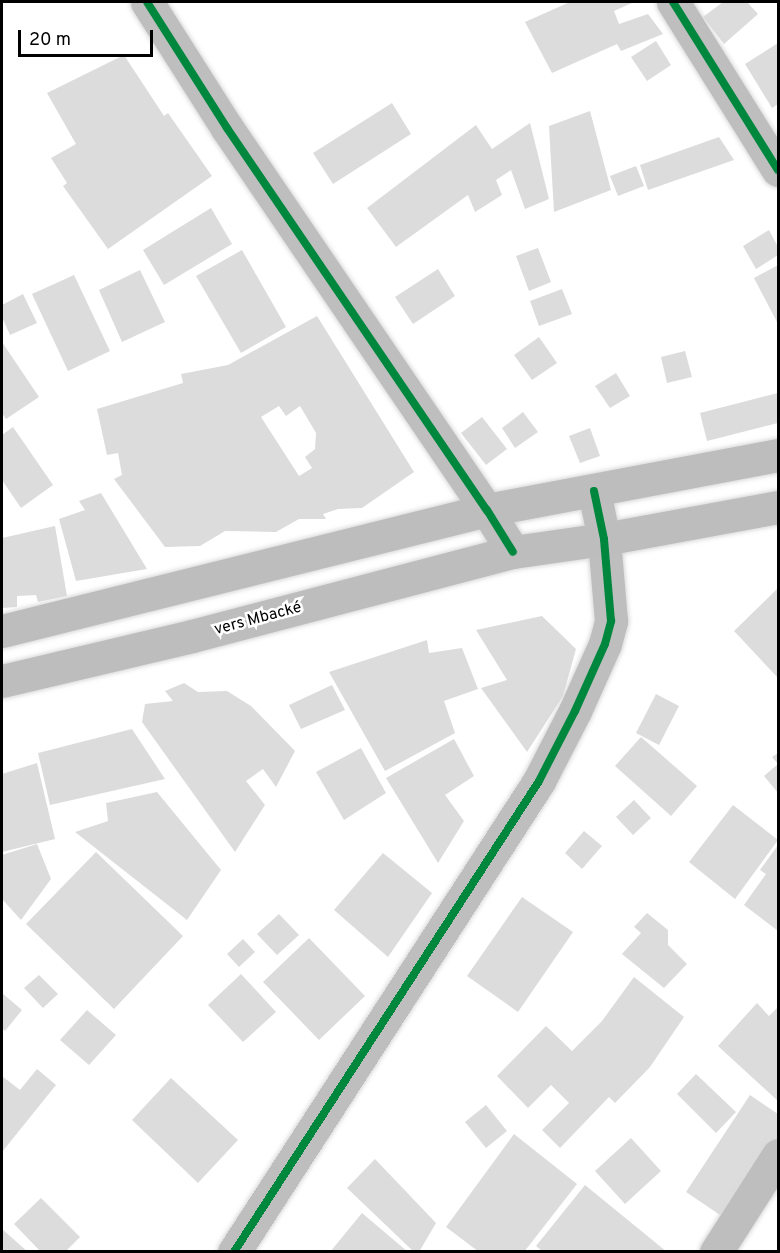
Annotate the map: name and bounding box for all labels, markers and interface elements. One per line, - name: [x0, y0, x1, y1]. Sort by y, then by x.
- scale bar: [21, 18, 156, 56]
- text: 20 m: [29, 29, 71, 52]
- street label: vers Mbacké: [212, 598, 304, 640]

